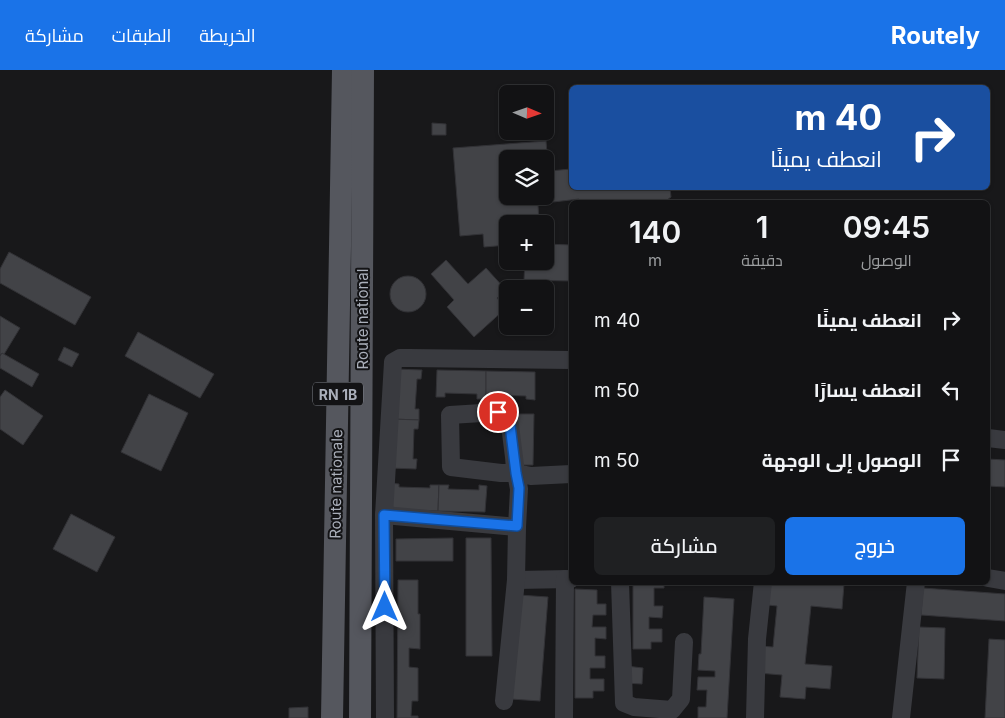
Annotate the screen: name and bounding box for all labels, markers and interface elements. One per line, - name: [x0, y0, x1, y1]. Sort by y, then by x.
- text: Routely: [891, 21, 980, 50]
- text: مشاركة: [25, 25, 84, 46]
- text: الطبقات: [112, 25, 171, 46]
- text: الخريطة: [199, 25, 256, 46]
- north arrow: [499, 85, 554, 140]
- map controls: [499, 85, 554, 335]
- text: 40 m: [794, 96, 882, 138]
- icon: right: [900, 105, 965, 170]
- text: انعطف يمينًا: [770, 146, 882, 172]
- button: layers: [499, 150, 554, 205]
- text: 1: [756, 209, 768, 245]
- text: 09:45: [843, 209, 930, 245]
- text: 140: [629, 214, 681, 250]
- button: +: [499, 215, 554, 270]
- text: m: [648, 250, 662, 270]
- text: دقيقة: [741, 250, 783, 270]
- text: الوصول: [861, 250, 912, 270]
- street label: Route national: [353, 269, 372, 369]
- button: −: [499, 280, 554, 335]
- icon: right: [937, 306, 965, 334]
- text: 40 m: [594, 309, 640, 332]
- text: انعطف يمينًا: [816, 309, 922, 332]
- icon: left: [937, 376, 965, 404]
- text: 50 m: [594, 379, 640, 402]
- text: انعطف يسارًا: [814, 379, 922, 402]
- road number: RN 1B: [313, 382, 363, 406]
- pin: [477, 391, 519, 433]
- icon: arrive: [484, 398, 512, 426]
- street label: Route nationale: [326, 429, 346, 539]
- icon: arrive: [937, 446, 965, 474]
- text: 50 m: [594, 449, 640, 472]
- text: الوصول إلى الوجهة: [762, 449, 922, 472]
- button: مشاركة: [594, 517, 775, 575]
- button: خروج: [785, 517, 965, 575]
- position arrow: [358, 580, 410, 632]

